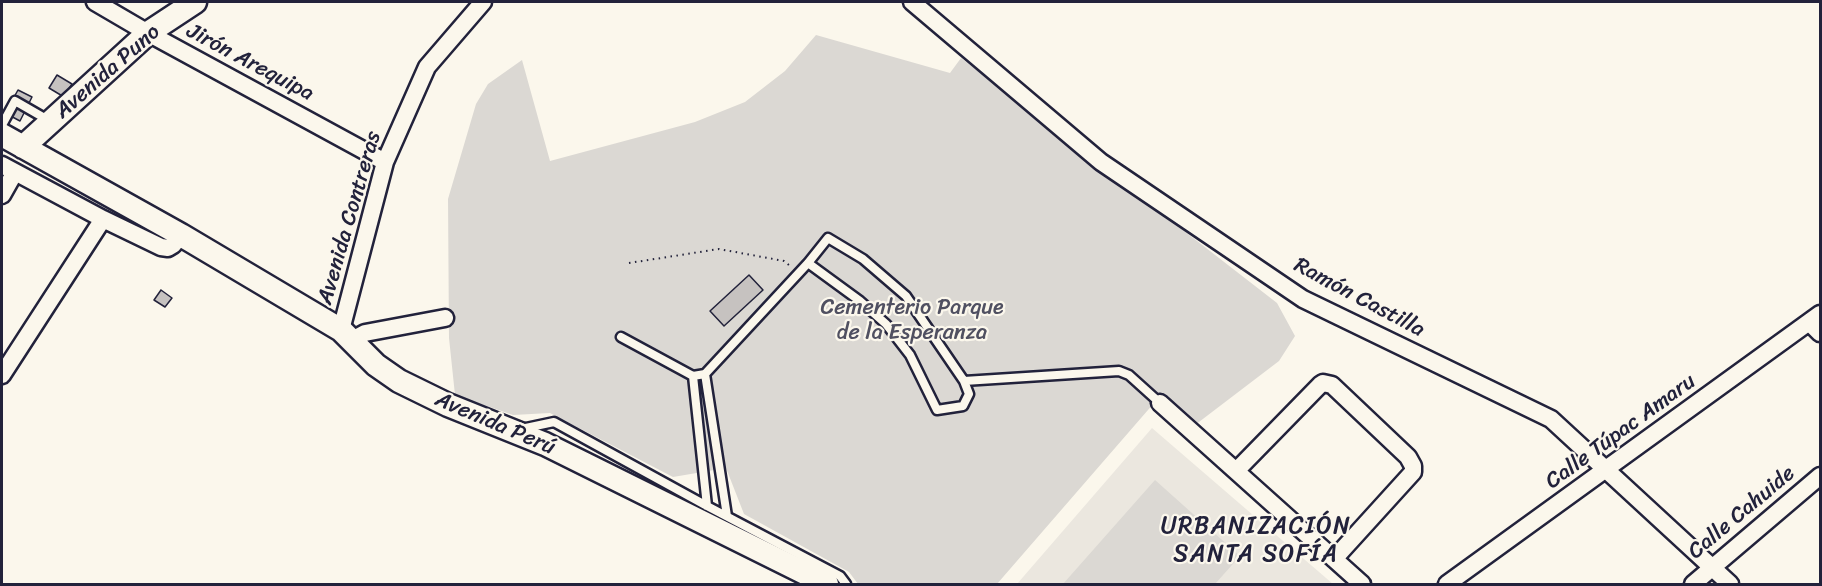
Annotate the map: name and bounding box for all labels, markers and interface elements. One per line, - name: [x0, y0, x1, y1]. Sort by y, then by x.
- street label: Jirón Arequipa: [182, 18, 318, 108]
- street label: Avenida Puno: [50, 19, 166, 125]
- street label: Avenida Contreras: [313, 128, 387, 308]
- street label: Ramón Castilla: [1289, 252, 1429, 344]
- park label: Cementerio Parque de la Esperanza: [820, 295, 1004, 346]
- street label: Calle Túpac Amaru: [1541, 369, 1701, 495]
- street label: Avenida Perú: [431, 387, 559, 461]
- street label: Calle Cahuide: [1683, 461, 1801, 565]
- district label: URBANIZACIÓN SANTA SOFÍA: [1162, 513, 1350, 569]

